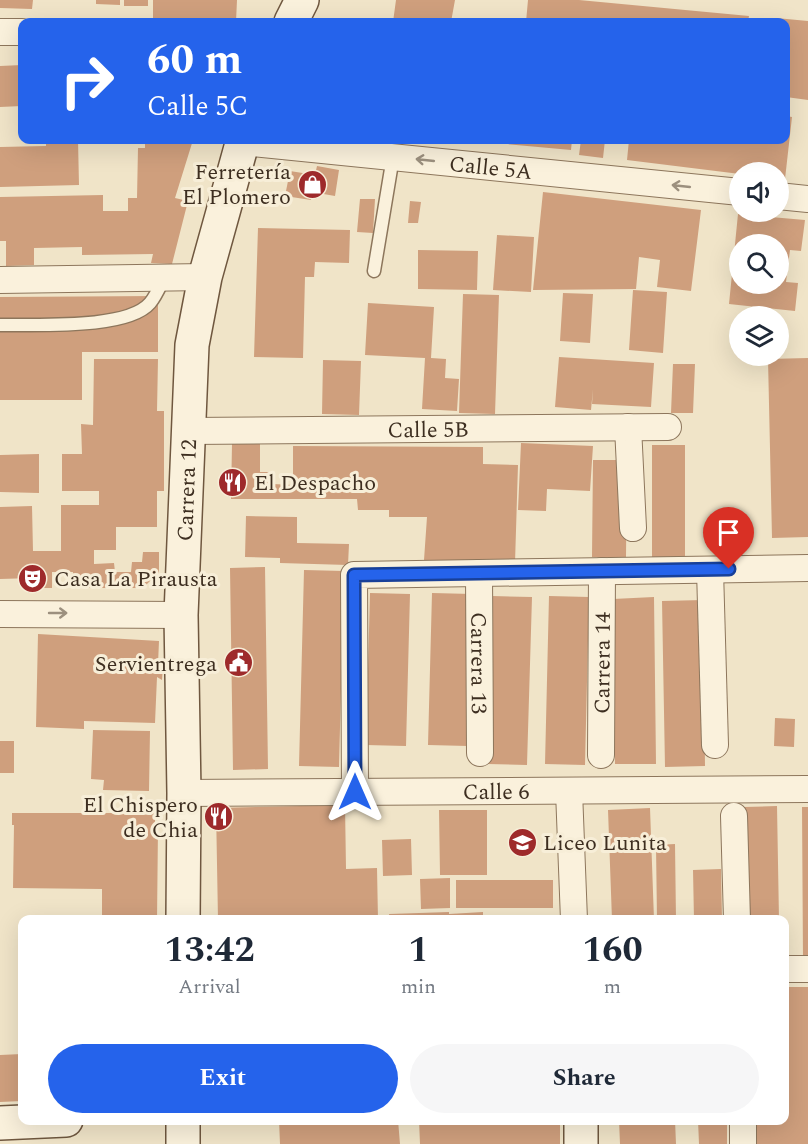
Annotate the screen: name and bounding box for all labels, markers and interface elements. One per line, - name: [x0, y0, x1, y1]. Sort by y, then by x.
- text: 60 m: [147, 29, 242, 92]
- icon: right: [48, 42, 126, 120]
- text: Calle 5C: [147, 86, 248, 128]
- street label: Calle 5A: [448, 148, 534, 189]
- one-way arrow: [415, 154, 435, 165]
- place label: Ferretería El Plomero: [182, 156, 291, 214]
- map controls: [729, 162, 789, 366]
- button: sound: [729, 162, 789, 222]
- shop icon: Ferretería El Plomero: [296, 168, 328, 200]
- one-way arrow: [672, 180, 692, 191]
- button: search: [729, 234, 789, 294]
- button: layers: [729, 306, 789, 366]
- street label: Calle 5B: [387, 414, 469, 447]
- street label: Carrera 12: [169, 438, 206, 542]
- restaurant icon: El Despacho: [217, 466, 249, 498]
- place label: El Despacho: [254, 467, 376, 500]
- pin: [703, 507, 754, 569]
- icon: arrive: [712, 516, 745, 549]
- theatre icon: Casa La Pirausta: [17, 562, 49, 594]
- place label: Casa La Pirausta: [54, 563, 218, 596]
- one-way arrow: [48, 607, 68, 619]
- street label: Carrera 13: [461, 612, 495, 714]
- street label: Carrera 14: [586, 612, 620, 714]
- public building icon: Servientrega: [222, 647, 254, 679]
- place label: Servientrega: [95, 648, 217, 681]
- position arrow: [323, 760, 387, 824]
- street label: Calle 6: [463, 776, 529, 809]
- place label: El Chispero de Chia: [83, 789, 198, 847]
- restaurant icon: El Chispero de Chia: [203, 801, 235, 833]
- school or university icon: Liceo Lunita: [506, 826, 538, 858]
- place label: Liceo Lunita: [543, 827, 667, 860]
- text: 13:42: [164, 923, 255, 978]
- text: 1: [408, 923, 429, 978]
- text: 160: [582, 923, 643, 978]
- text: Arrival: [178, 972, 241, 1002]
- text: min: [401, 972, 436, 1002]
- text: m: [604, 972, 621, 1002]
- button: Exit: [48, 1044, 398, 1113]
- button: Share: [410, 1044, 759, 1113]

